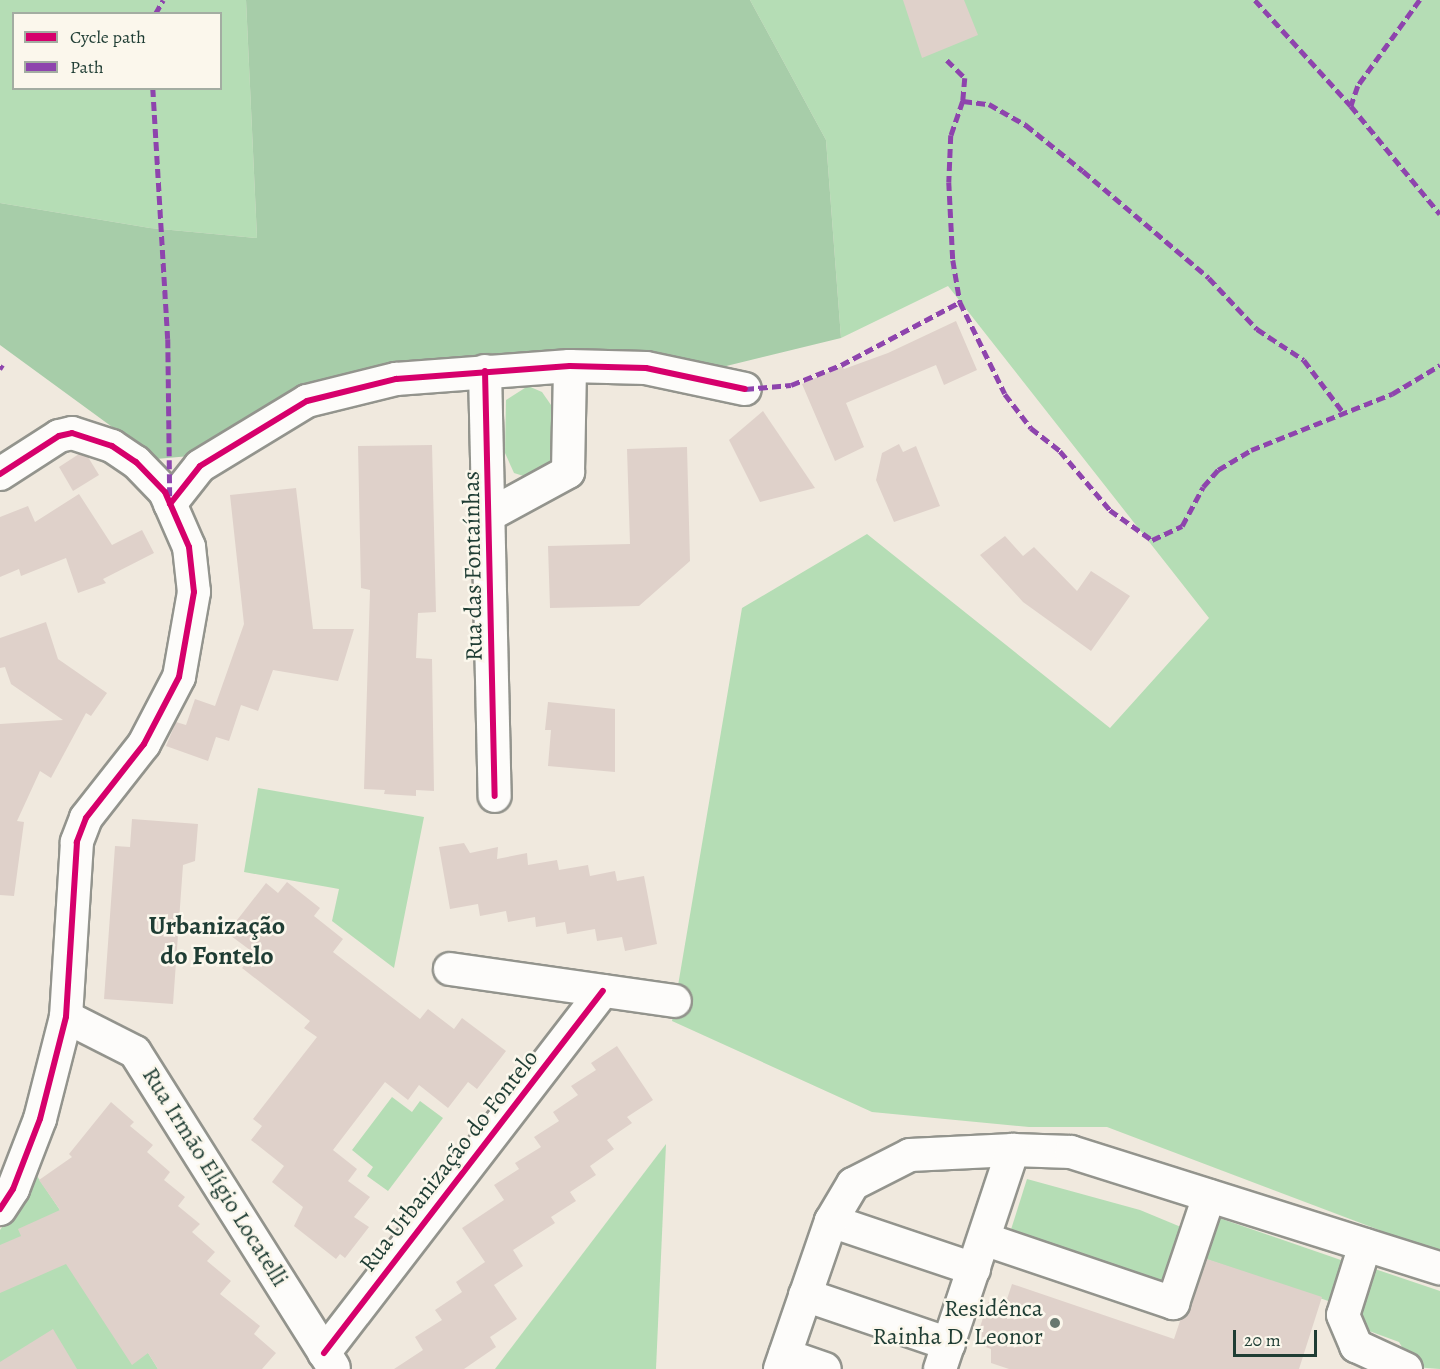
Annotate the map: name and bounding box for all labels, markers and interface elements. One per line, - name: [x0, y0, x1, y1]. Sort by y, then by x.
- legend: [12, 12, 222, 90]
- text: Cycle path: [70, 25, 146, 49]
- text: Path: [70, 55, 104, 79]
- street label: Rua das Fontaínhas: [457, 471, 489, 661]
- district label: Urbanização do Fontelo: [149, 910, 285, 972]
- street label: Rua Urbanização do Fontelo: [353, 1044, 545, 1278]
- street label: Rua Irmão Elígio Locatelli: [136, 1062, 294, 1292]
- place label: Residênca Rainha D. Leonor: [872, 1295, 1043, 1351]
- marker: Residênca Rainha D. Leonor: [1048, 1316, 1062, 1330]
- scale bar: [1236, 1318, 1320, 1356]
- text: 20 m: [1244, 1328, 1281, 1352]

